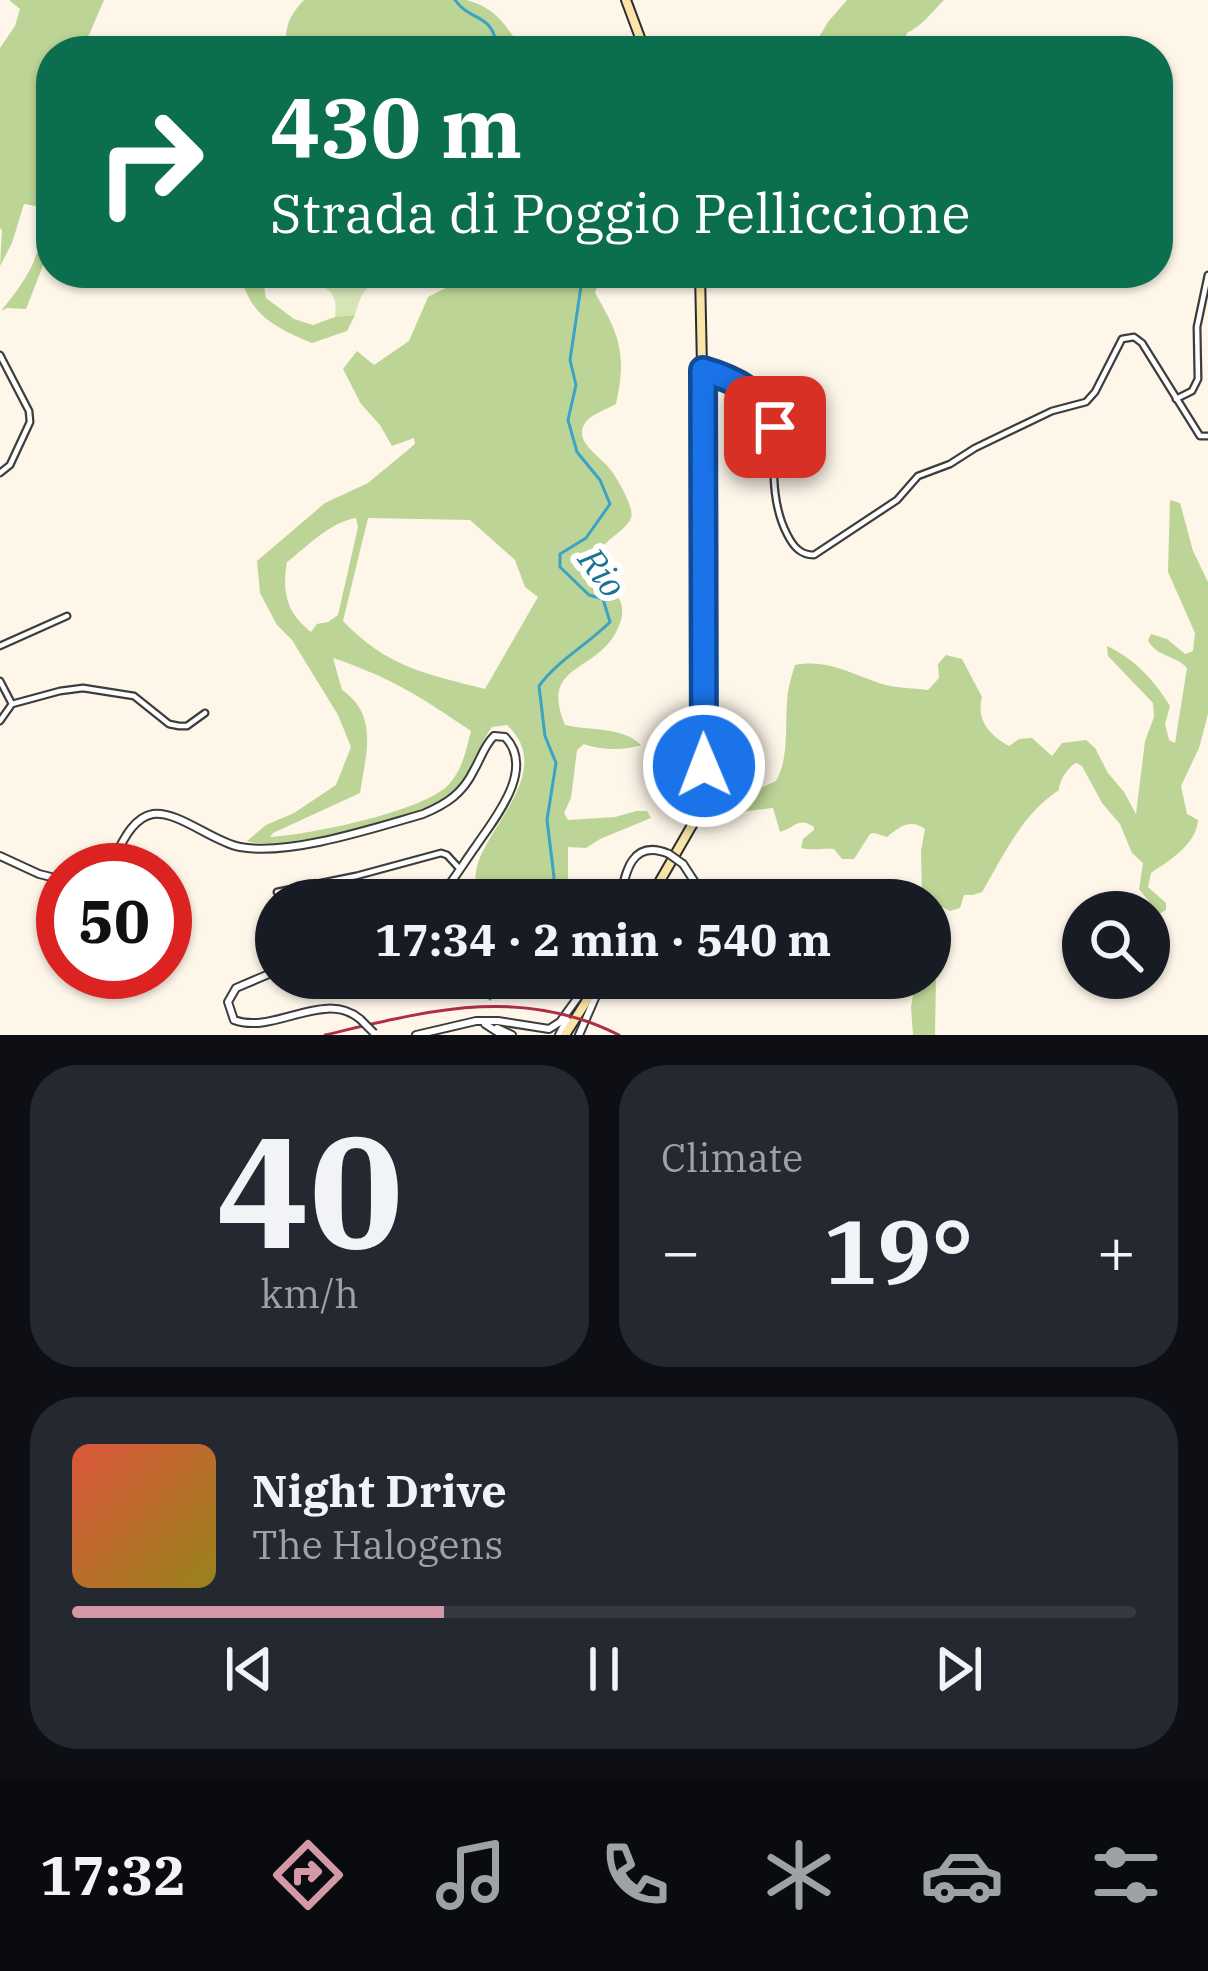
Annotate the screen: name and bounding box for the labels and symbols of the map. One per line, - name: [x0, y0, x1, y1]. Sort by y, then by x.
- pin: [724, 376, 826, 478]
- water label: Rio: [568, 537, 637, 607]
- position arrow: [641, 703, 767, 829]
- speed limit sign: 50: [36, 843, 192, 999]

